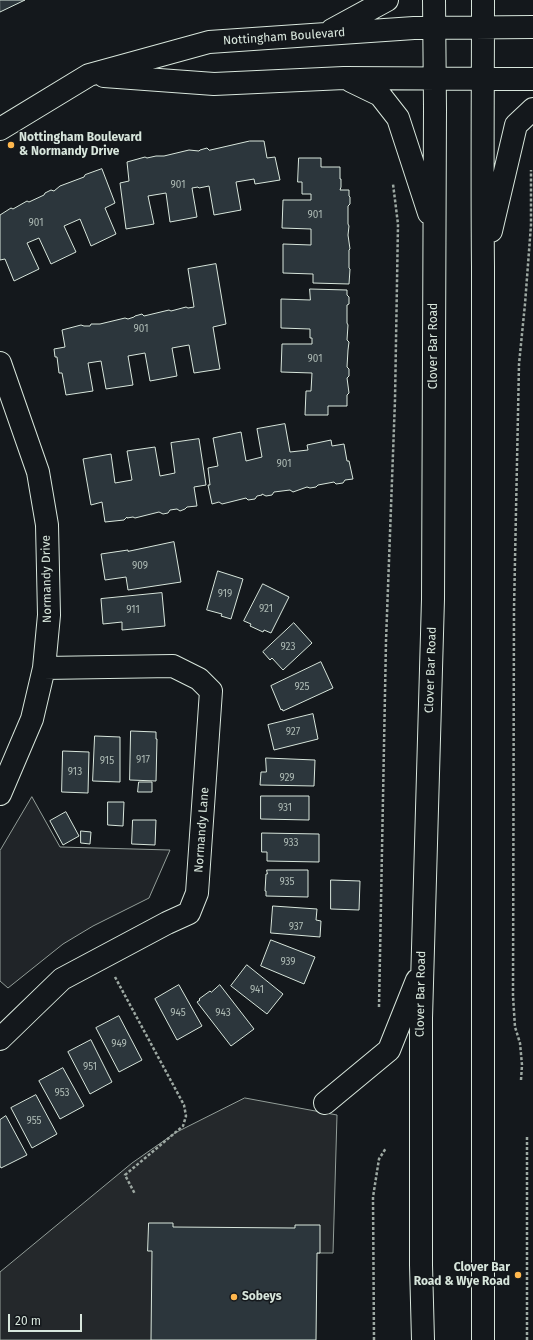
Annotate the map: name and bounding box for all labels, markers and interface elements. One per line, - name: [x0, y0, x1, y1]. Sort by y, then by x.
- street label: Nottingham Boulevard: [222, 26, 346, 48]
- place label: Nottingham Boulevard & Normandy Drive: [19, 131, 142, 159]
- marker: Nottingham Boulevard & Normandy Drive: [6, 140, 16, 150]
- house number: 901: [171, 179, 185, 191]
- house number: 901: [308, 209, 322, 221]
- house number: 901: [29, 217, 43, 229]
- street label: Clover Bar Road: [427, 303, 441, 389]
- house number: 901: [134, 323, 148, 335]
- house number: 901: [308, 353, 322, 365]
- house number: 901: [277, 458, 291, 470]
- street label: Normandy Drive: [39, 535, 55, 623]
- house number: 909: [132, 560, 148, 572]
- house number: 919: [218, 588, 232, 600]
- house number: 921: [259, 603, 273, 615]
- house number: 911: [126, 604, 140, 616]
- street label: Clover Bar Road: [422, 627, 440, 713]
- house number: 923: [281, 641, 295, 653]
- house number: 925: [295, 681, 309, 693]
- house number: 927: [286, 726, 300, 738]
- house number: 917: [136, 754, 150, 766]
- house number: 915: [100, 755, 114, 767]
- house number: 913: [68, 766, 82, 778]
- house number: 929: [279, 772, 295, 784]
- street label: Normandy Lane: [192, 787, 212, 873]
- house number: 931: [278, 802, 292, 814]
- house number: 933: [283, 837, 299, 849]
- house number: 935: [279, 876, 295, 888]
- house number: 937: [289, 921, 303, 933]
- street label: Clover Bar Road: [413, 951, 429, 1037]
- house number: 939: [280, 956, 296, 968]
- house number: 941: [250, 984, 264, 996]
- house number: 945: [170, 1007, 186, 1019]
- house number: 943: [215, 1007, 231, 1019]
- house number: 949: [111, 1038, 127, 1050]
- house number: 951: [83, 1061, 97, 1073]
- house number: 953: [54, 1087, 70, 1099]
- house number: 955: [26, 1115, 42, 1127]
- place label: Clover Bar Road & Wye Road: [414, 1261, 510, 1289]
- marker: Clover Bar Road & Wye Road: [513, 1270, 523, 1280]
- place label: Sobeys: [242, 1290, 281, 1304]
- marker: Sobeys: [229, 1292, 239, 1302]
- scale bar: [10, 1306, 84, 1332]
- text: 20 m: [15, 1314, 41, 1328]

